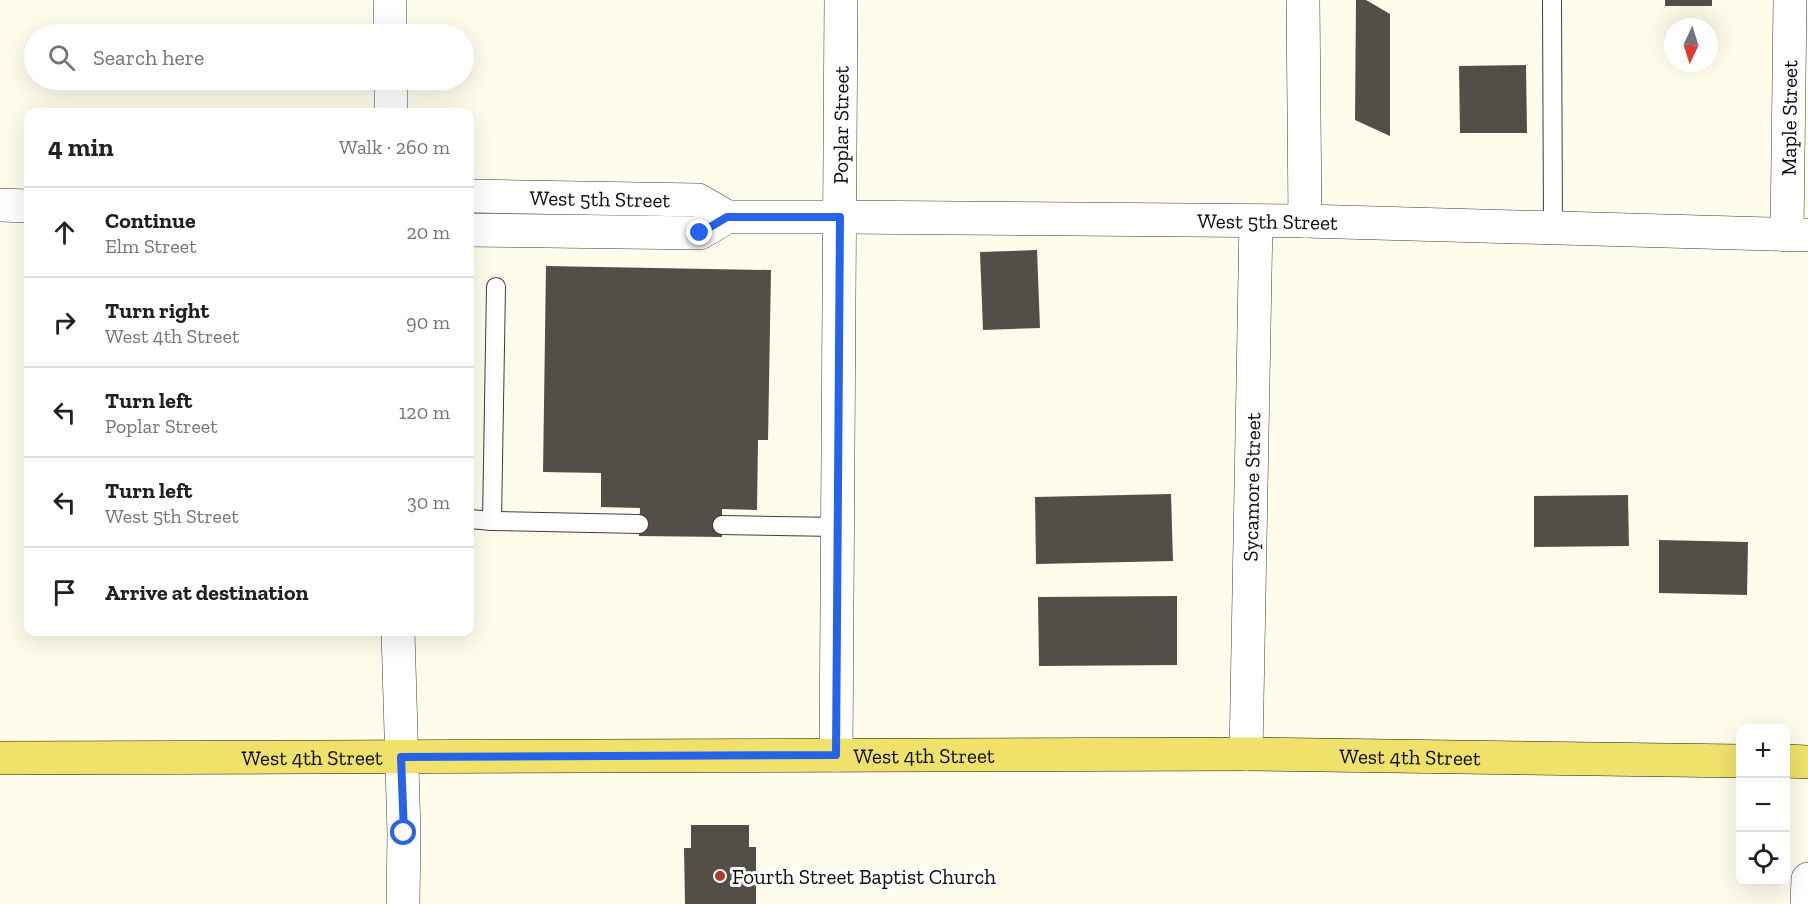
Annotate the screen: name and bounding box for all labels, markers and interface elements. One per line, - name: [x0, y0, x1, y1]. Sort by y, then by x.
- north arrow: [1664, 18, 1718, 72]
- search box: [24, 24, 474, 90]
- icon: search: [45, 41, 78, 74]
- text: Search here: [93, 44, 204, 71]
- street label: Maple Street: [1775, 60, 1802, 176]
- street label: Poplar Street: [827, 66, 853, 184]
- text: 4 min: [48, 131, 114, 163]
- text: Walk · 260 m: [339, 135, 450, 159]
- street label: West 5th Street: [529, 185, 671, 212]
- text: Continue: [105, 207, 196, 234]
- street label: West 5th Street: [1197, 208, 1338, 234]
- icon: ahead: [48, 216, 81, 249]
- route end: [686, 219, 712, 245]
- text: 20 m: [406, 220, 450, 244]
- text: Elm Street: [105, 234, 197, 258]
- text: Turn right: [105, 297, 209, 324]
- icon: right: [48, 306, 81, 339]
- text: 90 m: [406, 310, 450, 334]
- text: West 4th Street: [105, 324, 239, 348]
- text: Turn left: [105, 387, 192, 414]
- icon: left: [48, 396, 81, 429]
- text: 120 m: [399, 400, 450, 424]
- street label: Sycamore Street: [1237, 412, 1265, 562]
- text: Poplar Street: [105, 414, 218, 438]
- text: Turn left: [105, 477, 192, 504]
- icon: left: [48, 486, 81, 519]
- text: 30 m: [407, 490, 450, 514]
- text: West 5th Street: [105, 504, 239, 528]
- icon: arrive: [48, 576, 81, 609]
- text: Arrive at destination: [105, 579, 308, 606]
- map controls: [1736, 724, 1790, 886]
- button: +: [1736, 724, 1790, 778]
- street label: West 4th Street: [853, 742, 995, 768]
- street label: West 4th Street: [1339, 743, 1481, 770]
- street label: West 4th Street: [241, 744, 383, 770]
- button: −: [1736, 778, 1790, 832]
- route start: [390, 819, 416, 845]
- button: locate: [1736, 832, 1790, 886]
- place label: Fourth Street Baptist Church: [732, 864, 996, 889]
- marker: Fourth Street Baptist Church: [713, 869, 727, 883]

